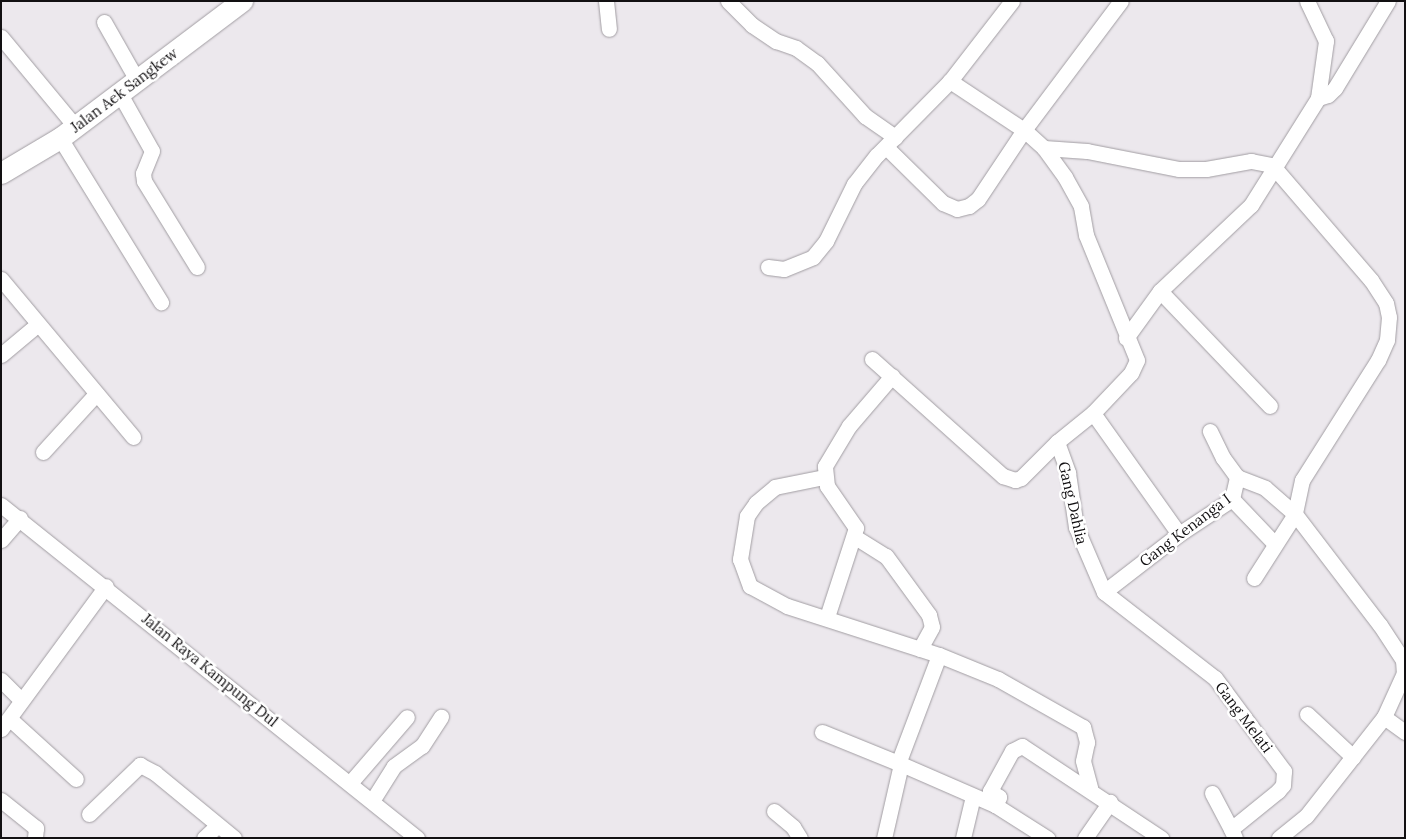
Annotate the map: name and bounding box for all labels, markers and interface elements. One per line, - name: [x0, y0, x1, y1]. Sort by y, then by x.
- street label: Jalan Aek Sangkew: [67, 44, 181, 136]
- street label: Gang Dahlia: [1055, 460, 1091, 546]
- street label: Gang Kenanga I: [1136, 490, 1234, 570]
- street label: Jalan Raya Kampung Dul: [138, 610, 282, 730]
- street label: Gang Melati: [1212, 678, 1276, 756]

